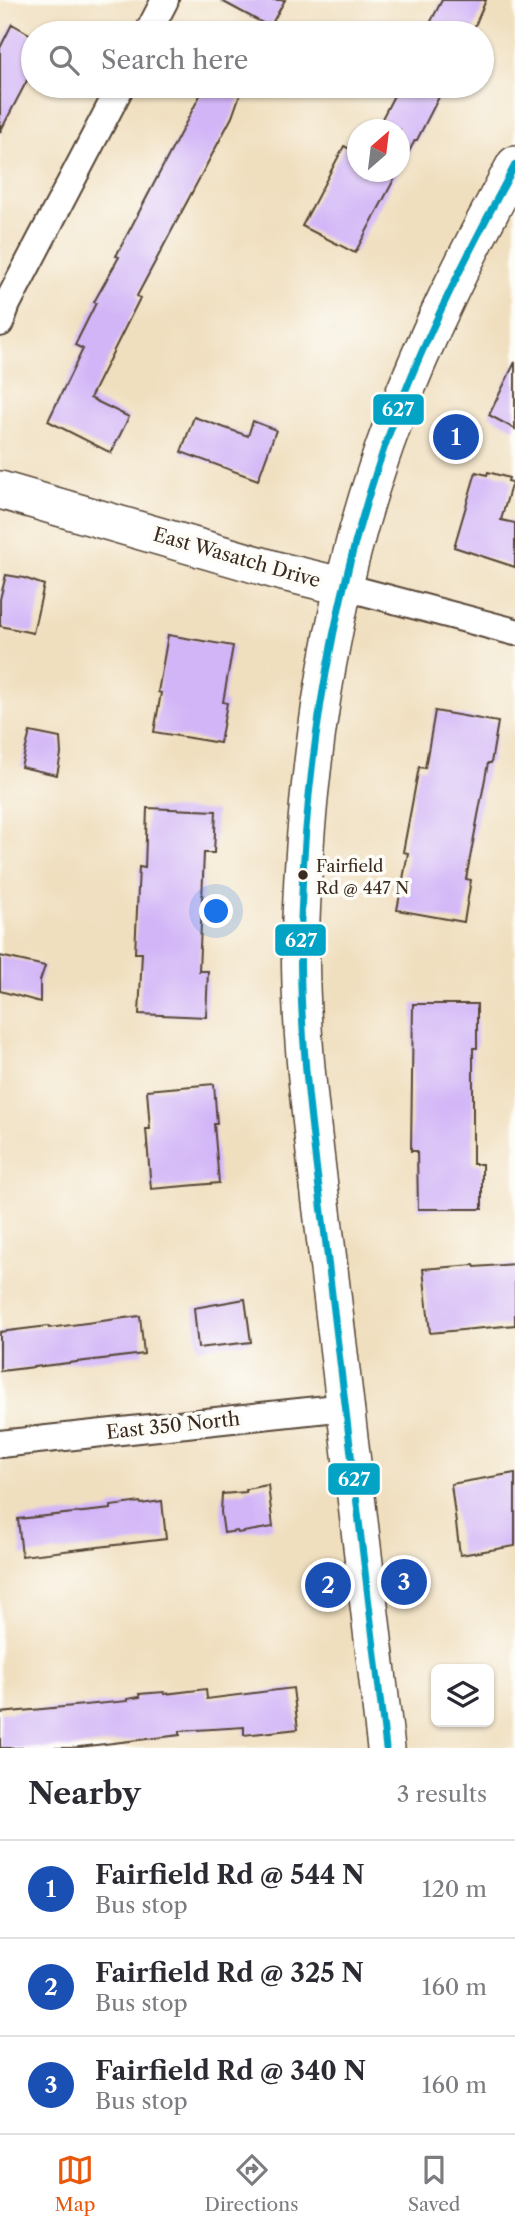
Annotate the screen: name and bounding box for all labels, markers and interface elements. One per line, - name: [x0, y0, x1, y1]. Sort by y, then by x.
- search box: [21, 21, 494, 98]
- icon: search: [45, 41, 83, 79]
- text: Search here: [101, 44, 248, 76]
- north arrow: [347, 119, 410, 182]
- line badge: 627: [372, 393, 425, 426]
- text: 627: [382, 398, 414, 421]
- pin: 1: [433, 411, 479, 463]
- street label: East Wasatch Drive: [151, 523, 323, 592]
- place label: Fairfield Rd @ 447 N: [316, 856, 409, 898]
- marker: Fairfield Rd @ 447 N: [296, 868, 310, 882]
- your location: [199, 894, 233, 928]
- line badge: 627: [274, 923, 327, 957]
- text: 627: [285, 929, 317, 952]
- street label: East 350 North: [105, 1407, 241, 1444]
- line badge: 627: [327, 1462, 381, 1496]
- text: 627: [338, 1468, 370, 1491]
- pin: 3: [381, 1556, 427, 1608]
- pin: 2: [305, 1559, 351, 1611]
- map controls: [431, 1664, 494, 1727]
- button: layers: [431, 1664, 494, 1727]
- text: Nearby: [28, 1775, 141, 1812]
- text: 3 results: [397, 1780, 487, 1808]
- text: Fairfield Rd @ 544 N: [95, 1859, 365, 1891]
- text: 1: [46, 1875, 56, 1903]
- text: 120 m: [422, 1875, 487, 1903]
- text: Bus stop: [95, 1891, 188, 1919]
- text: Fairfield Rd @ 325 N: [95, 1957, 364, 1989]
- text: 2: [44, 1973, 58, 2001]
- text: 160 m: [422, 1973, 487, 2001]
- text: Bus stop: [95, 1989, 188, 2017]
- text: Fairfield Rd @ 340 N: [95, 2055, 366, 2087]
- text: 3: [45, 2071, 58, 2099]
- text: 160 m: [422, 2071, 487, 2099]
- text: Bus stop: [95, 2087, 188, 2115]
- tab: Map: [55, 2151, 95, 2216]
- tab: Directions: [205, 2151, 298, 2216]
- tab: Saved: [408, 2151, 460, 2216]

